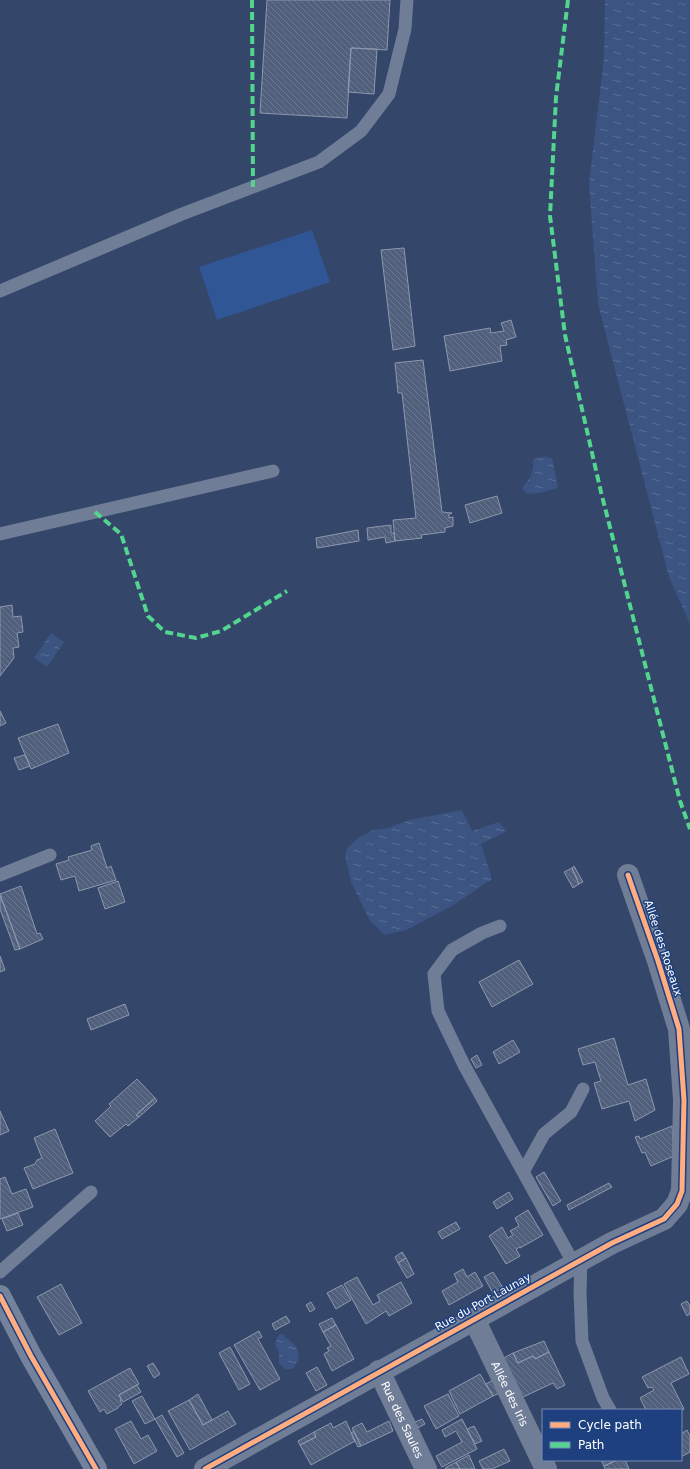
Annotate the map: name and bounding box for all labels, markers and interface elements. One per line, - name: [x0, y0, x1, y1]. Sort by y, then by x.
- street label: Allée des Roseaux: [641, 898, 685, 998]
- street label: Rue du Port Launay: [433, 1270, 533, 1334]
- street label: Allée des Iris: [489, 1359, 531, 1429]
- street label: Rue des Saules: [378, 1379, 426, 1460]
- legend: [542, 1409, 682, 1461]
- text: Cycle path: [578, 1418, 642, 1432]
- text: Path: [578, 1438, 604, 1452]

